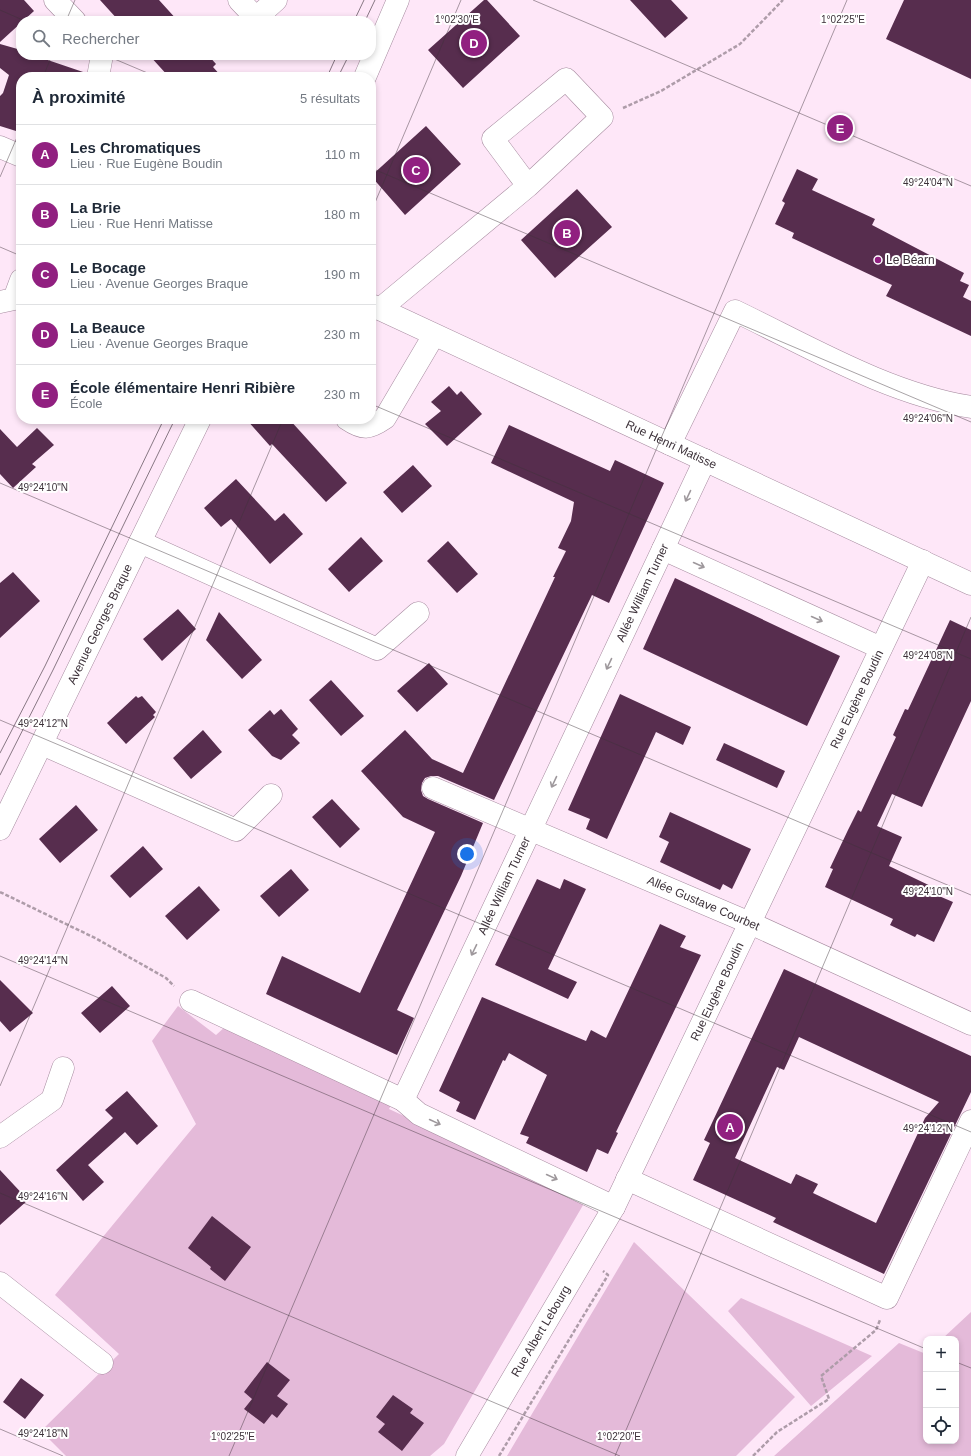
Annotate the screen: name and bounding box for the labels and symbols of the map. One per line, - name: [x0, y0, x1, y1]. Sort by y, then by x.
- text: 1°02'30"E: [435, 14, 479, 25]
- text: 1°02'25"E: [821, 14, 865, 25]
- pin: D: [461, 28, 487, 58]
- pin: E: [827, 113, 853, 143]
- pin: C: [403, 155, 429, 185]
- text: 49°24'04"N: [903, 177, 953, 188]
- pin: B: [554, 218, 580, 248]
- place label: Le Béarn: [886, 253, 935, 267]
- marker: Le Béarn: [873, 255, 883, 265]
- text: 49°24'06"N: [903, 413, 953, 424]
- street label: Rue Henri Matisse: [623, 417, 719, 472]
- text: 49°24'10"N: [18, 482, 68, 493]
- one-way arrow: [684, 489, 691, 501]
- street label: Allée William Turner: [613, 541, 672, 644]
- street label: Avenue Georges Braque: [65, 561, 135, 687]
- one-way arrow: [692, 562, 704, 569]
- one-way arrow: [811, 616, 823, 623]
- street label: Rue Eugène Boudin: [827, 648, 886, 751]
- text: 49°24'08"N: [903, 650, 953, 661]
- one-way arrow: [605, 658, 612, 670]
- text: 49°24'12"N: [18, 718, 68, 729]
- one-way arrow: [550, 775, 557, 787]
- street label: Allée William Turner: [475, 834, 533, 937]
- your location: [457, 844, 477, 864]
- street label: Allée Gustave Courbet: [645, 873, 763, 934]
- text: 49°24'10"N: [903, 886, 953, 897]
- street label: Rue Eugène Boudin: [688, 940, 747, 1043]
- one-way arrow: [470, 943, 477, 955]
- text: 49°24'14"N: [18, 955, 68, 966]
- pin: A: [717, 1112, 743, 1142]
- one-way arrow: [428, 1119, 440, 1126]
- text: 49°24'12"N: [903, 1123, 953, 1134]
- one-way arrow: [546, 1174, 558, 1182]
- text: 49°24'16"N: [18, 1191, 68, 1202]
- street label: Rue Albert Lebourg: [508, 1283, 573, 1379]
- text: 49°24'18"N: [18, 1428, 68, 1439]
- text: 1°02'25"E: [211, 1431, 255, 1442]
- text: 1°02'20"E: [597, 1431, 641, 1442]

